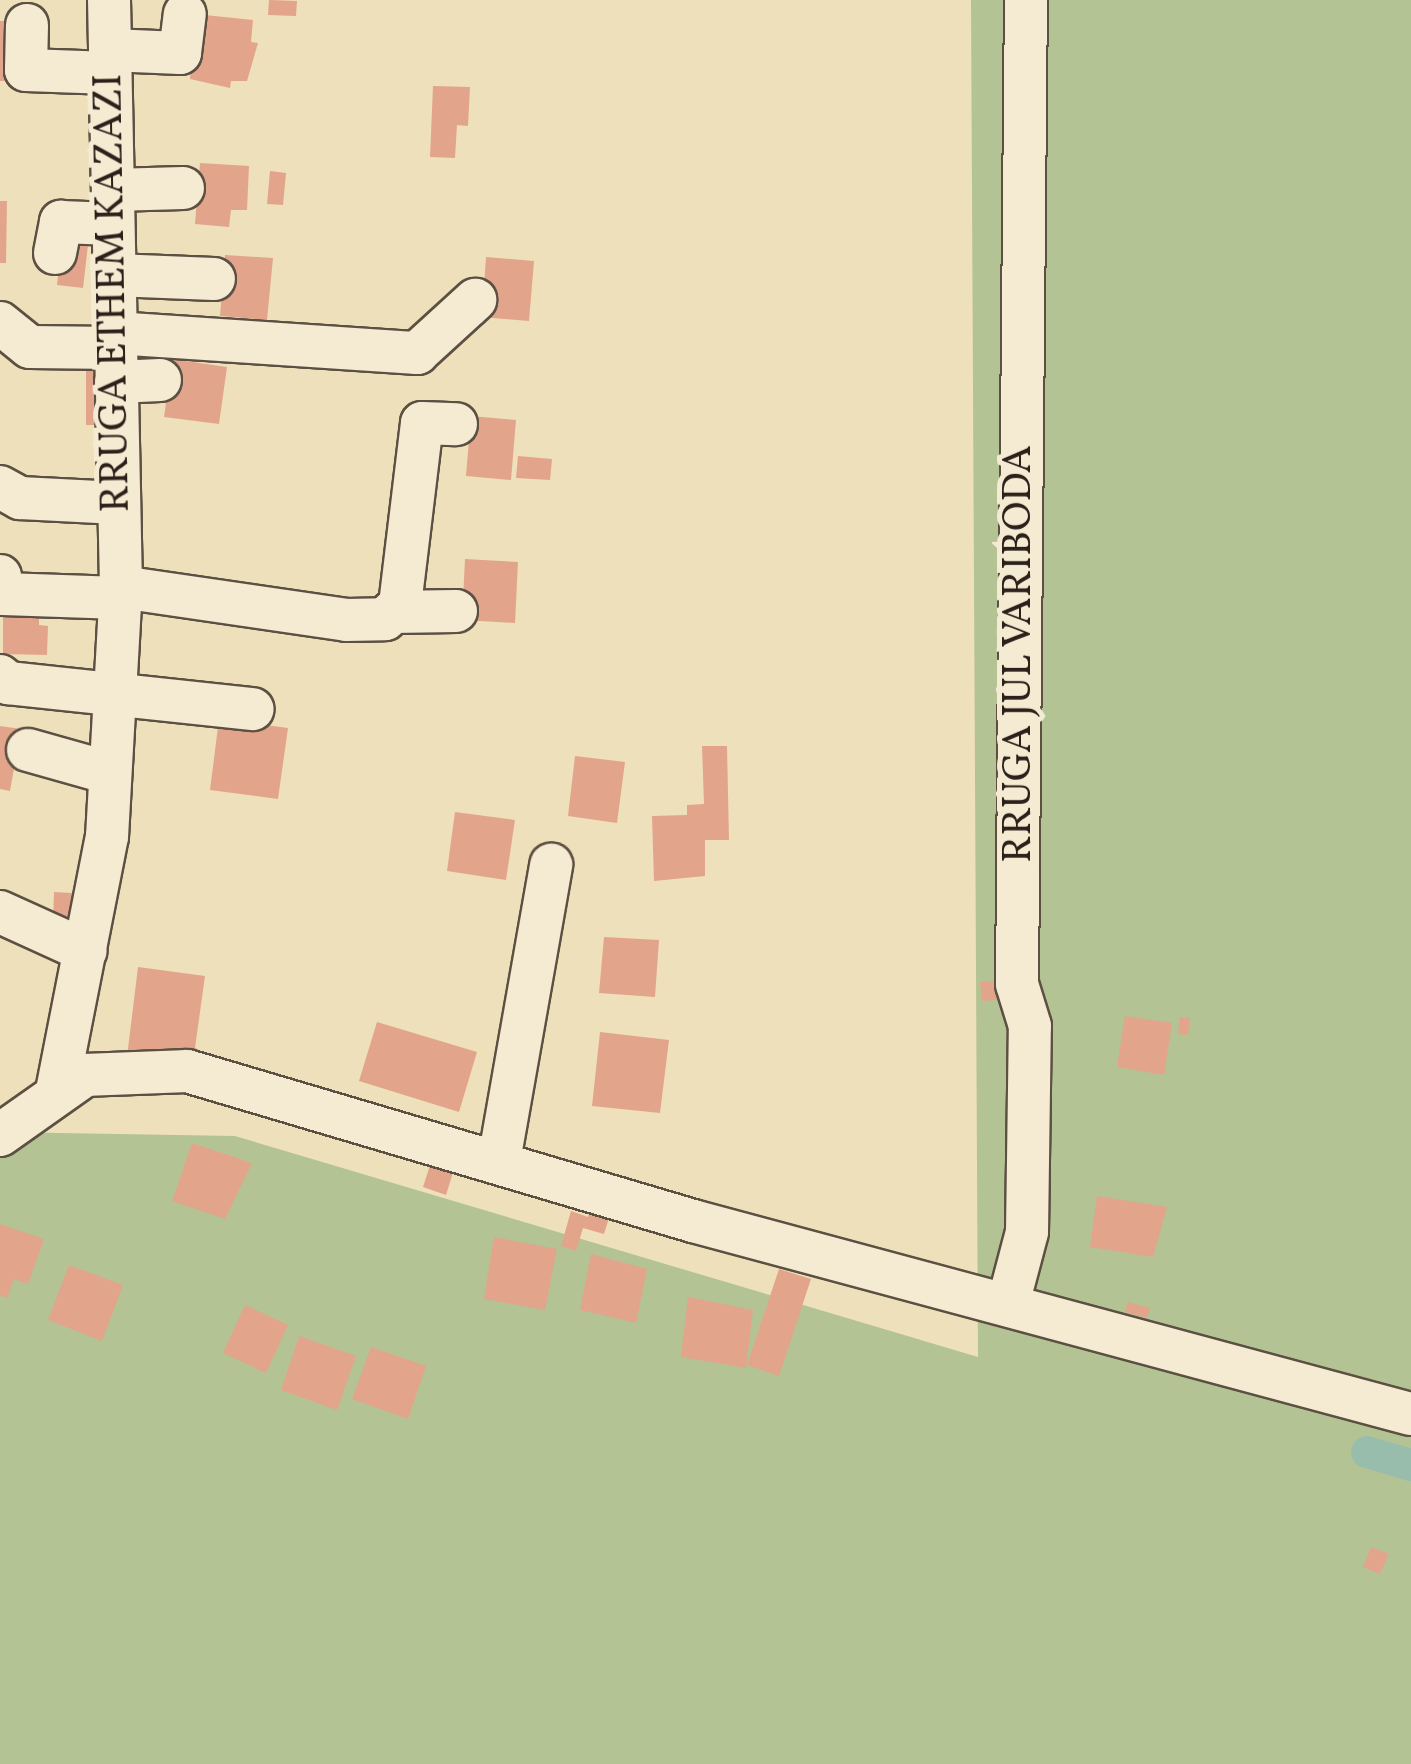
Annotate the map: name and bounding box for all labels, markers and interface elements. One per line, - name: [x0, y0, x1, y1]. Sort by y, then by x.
- street label: RRUGA ETHEM KAZAZI: [86, 73, 142, 513]
- street label: RRUGA JUL VARIBODA: [996, 445, 1044, 863]

